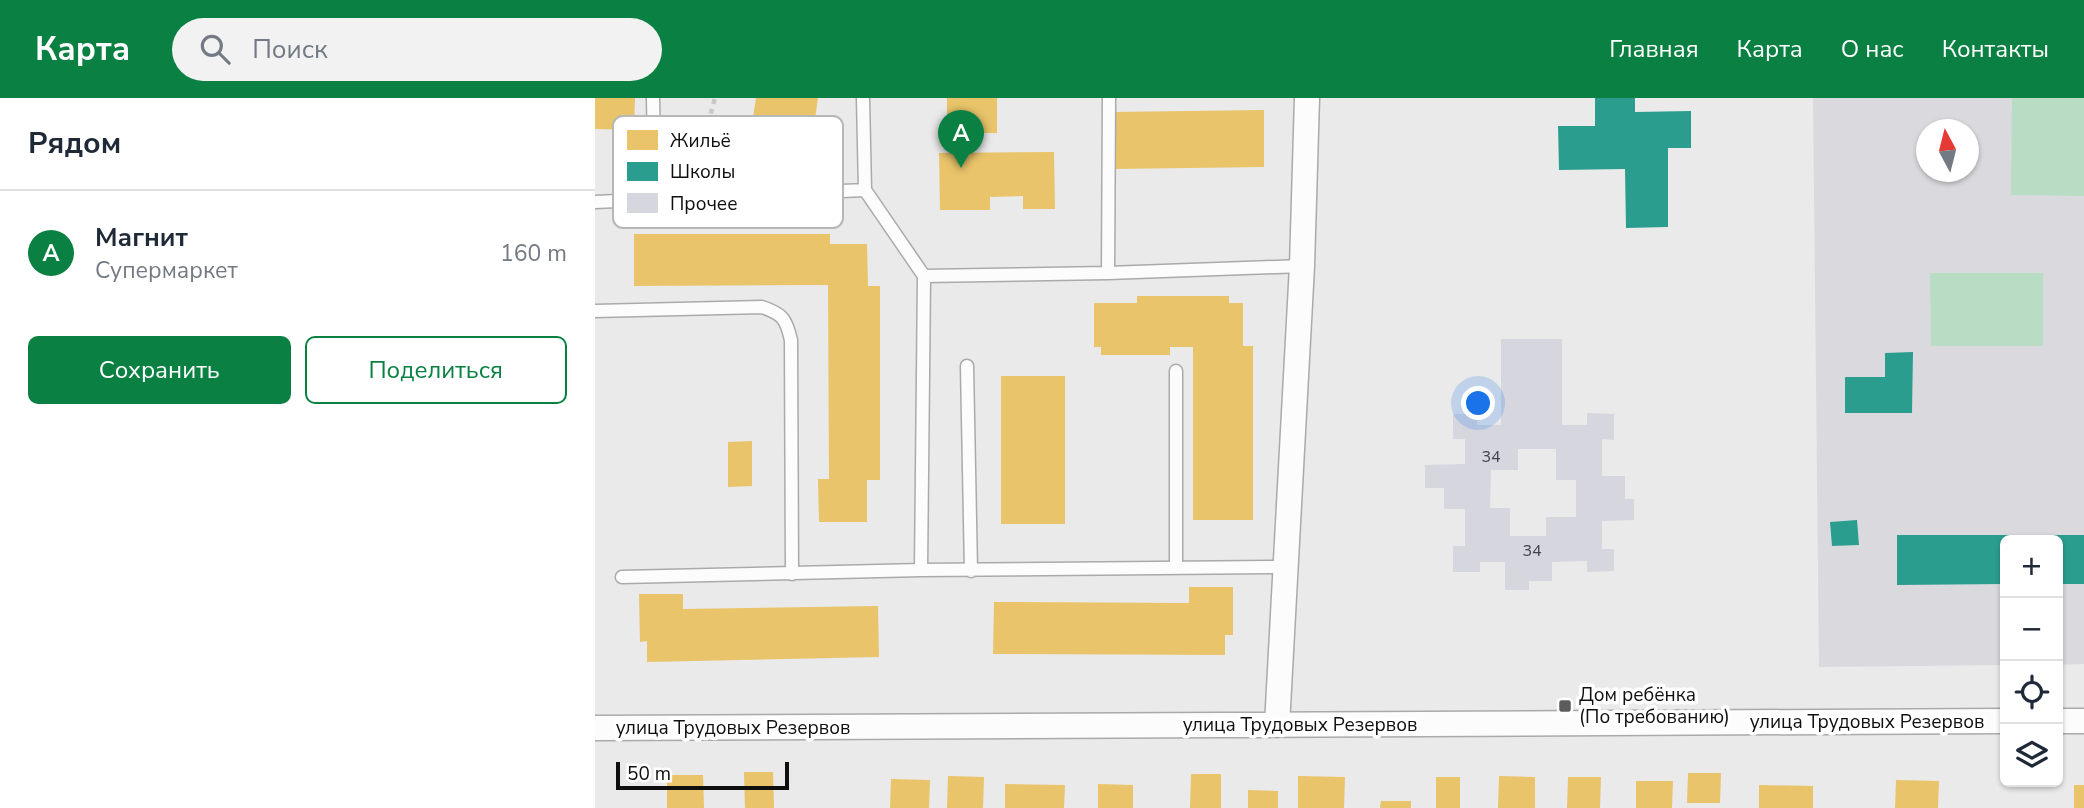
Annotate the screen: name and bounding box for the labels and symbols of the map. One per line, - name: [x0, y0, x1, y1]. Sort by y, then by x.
- pin: A: [938, 110, 984, 168]
- legend: [613, 116, 843, 228]
- north arrow: [1916, 119, 1979, 182]
- text: Жильё: [670, 128, 731, 154]
- text: Школы: [670, 159, 735, 185]
- text: Прочее: [670, 191, 737, 217]
- your location: [1461, 386, 1495, 420]
- house number: 34: [1481, 446, 1501, 468]
- house number: 34: [1522, 540, 1542, 562]
- place label: Дом ребёнка (По требованию): [1579, 682, 1730, 730]
- marker: Дом ребёнка (По требованию): [1557, 698, 1573, 714]
- street label: улица Трудовых Резервов: [1750, 709, 1984, 735]
- street label: улица Трудовых Резервов: [1183, 712, 1417, 738]
- street label: улица Трудовых Резервов: [616, 715, 850, 741]
- scale bar: [616, 759, 789, 791]

